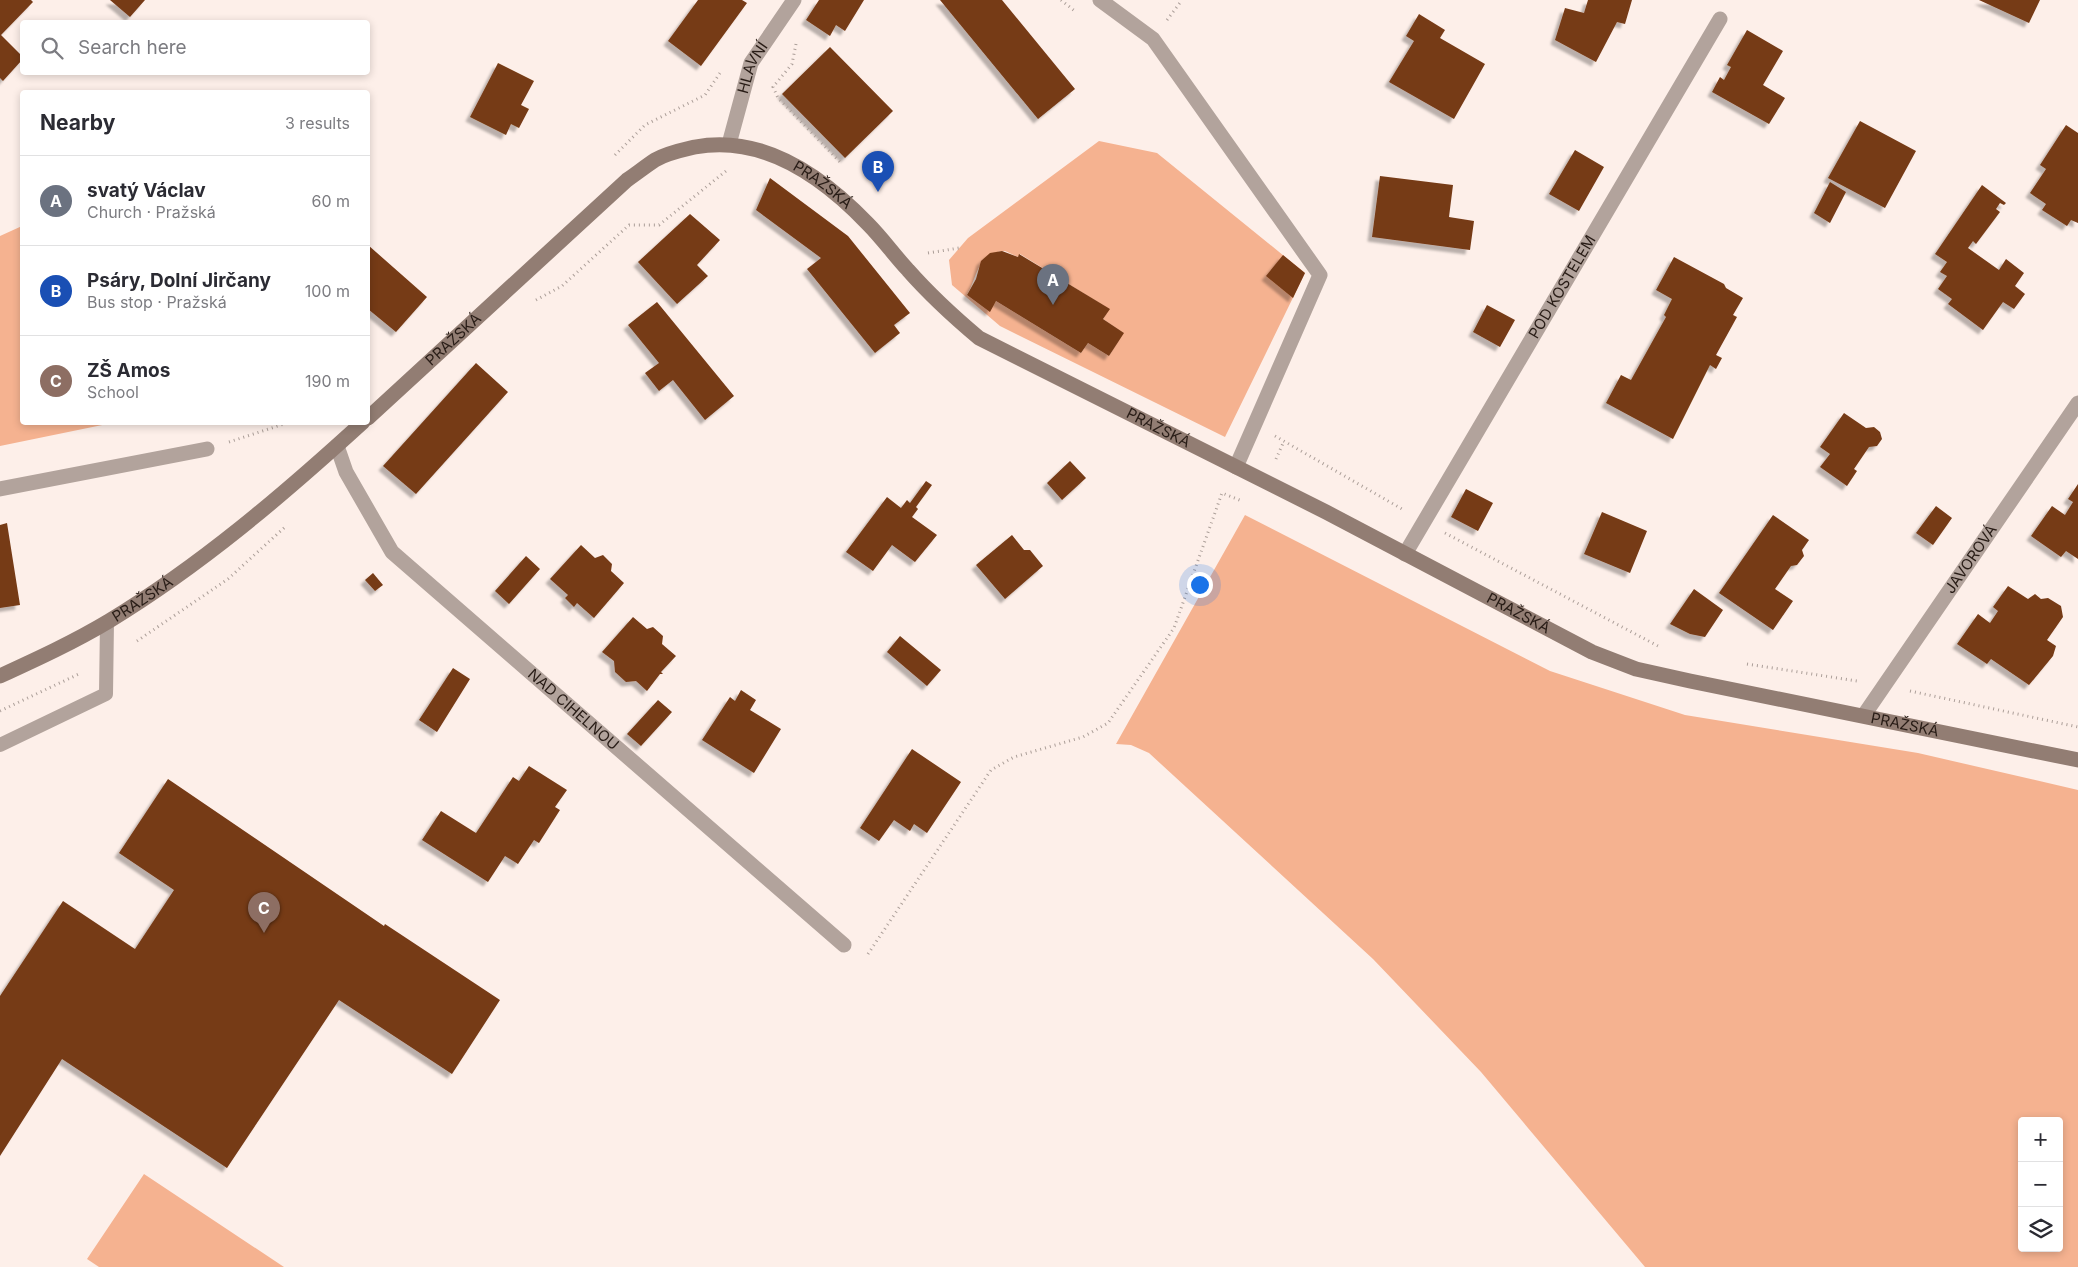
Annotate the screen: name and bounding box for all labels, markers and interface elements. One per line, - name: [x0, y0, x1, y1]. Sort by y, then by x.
- search box: [20, 20, 370, 75]
- icon: search: [38, 34, 66, 62]
- text: Search here: [78, 36, 187, 59]
- street label: HLAVNÍ: [733, 38, 772, 96]
- text: Nearby: [40, 110, 115, 135]
- text: 3 results: [285, 113, 350, 133]
- pin: B: [862, 151, 894, 192]
- street label: PRAŽSKÁ: [790, 156, 857, 213]
- text: svatý Václav: [87, 179, 206, 202]
- text: A: [50, 191, 62, 211]
- text: 60 m: [311, 191, 350, 211]
- text: Church · Pražská: [87, 202, 216, 222]
- street label: POD KOSTELEM: [1524, 232, 1600, 342]
- pin: A: [1037, 264, 1069, 305]
- text: Psáry, Dolní Jirčany: [87, 269, 271, 292]
- text: B: [51, 281, 61, 301]
- text: 100 m: [305, 281, 350, 301]
- text: Bus stop · Pražská: [87, 292, 227, 312]
- street label: PRAŽSKÁ: [421, 309, 485, 370]
- text: ZŠ Amos: [87, 359, 170, 382]
- text: C: [50, 371, 62, 391]
- text: 190 m: [305, 371, 350, 391]
- text: School: [87, 382, 139, 402]
- street label: PRAŽSKÁ: [1123, 403, 1194, 451]
- street label: JAVOROVÁ: [1940, 521, 2001, 597]
- street label: PRAŽSKÁ: [108, 572, 176, 626]
- your location: [1187, 572, 1213, 598]
- street label: PRAŽSKÁ: [1484, 588, 1554, 637]
- street label: NAD CIHELNOU: [524, 665, 623, 754]
- street label: PRAŽSKÁ: [1869, 708, 1941, 740]
- pin: C: [248, 892, 280, 933]
- map controls: [2018, 1117, 2063, 1252]
- button: +: [2018, 1117, 2063, 1162]
- button: −: [2018, 1162, 2063, 1207]
- button: layers: [2018, 1207, 2063, 1252]

